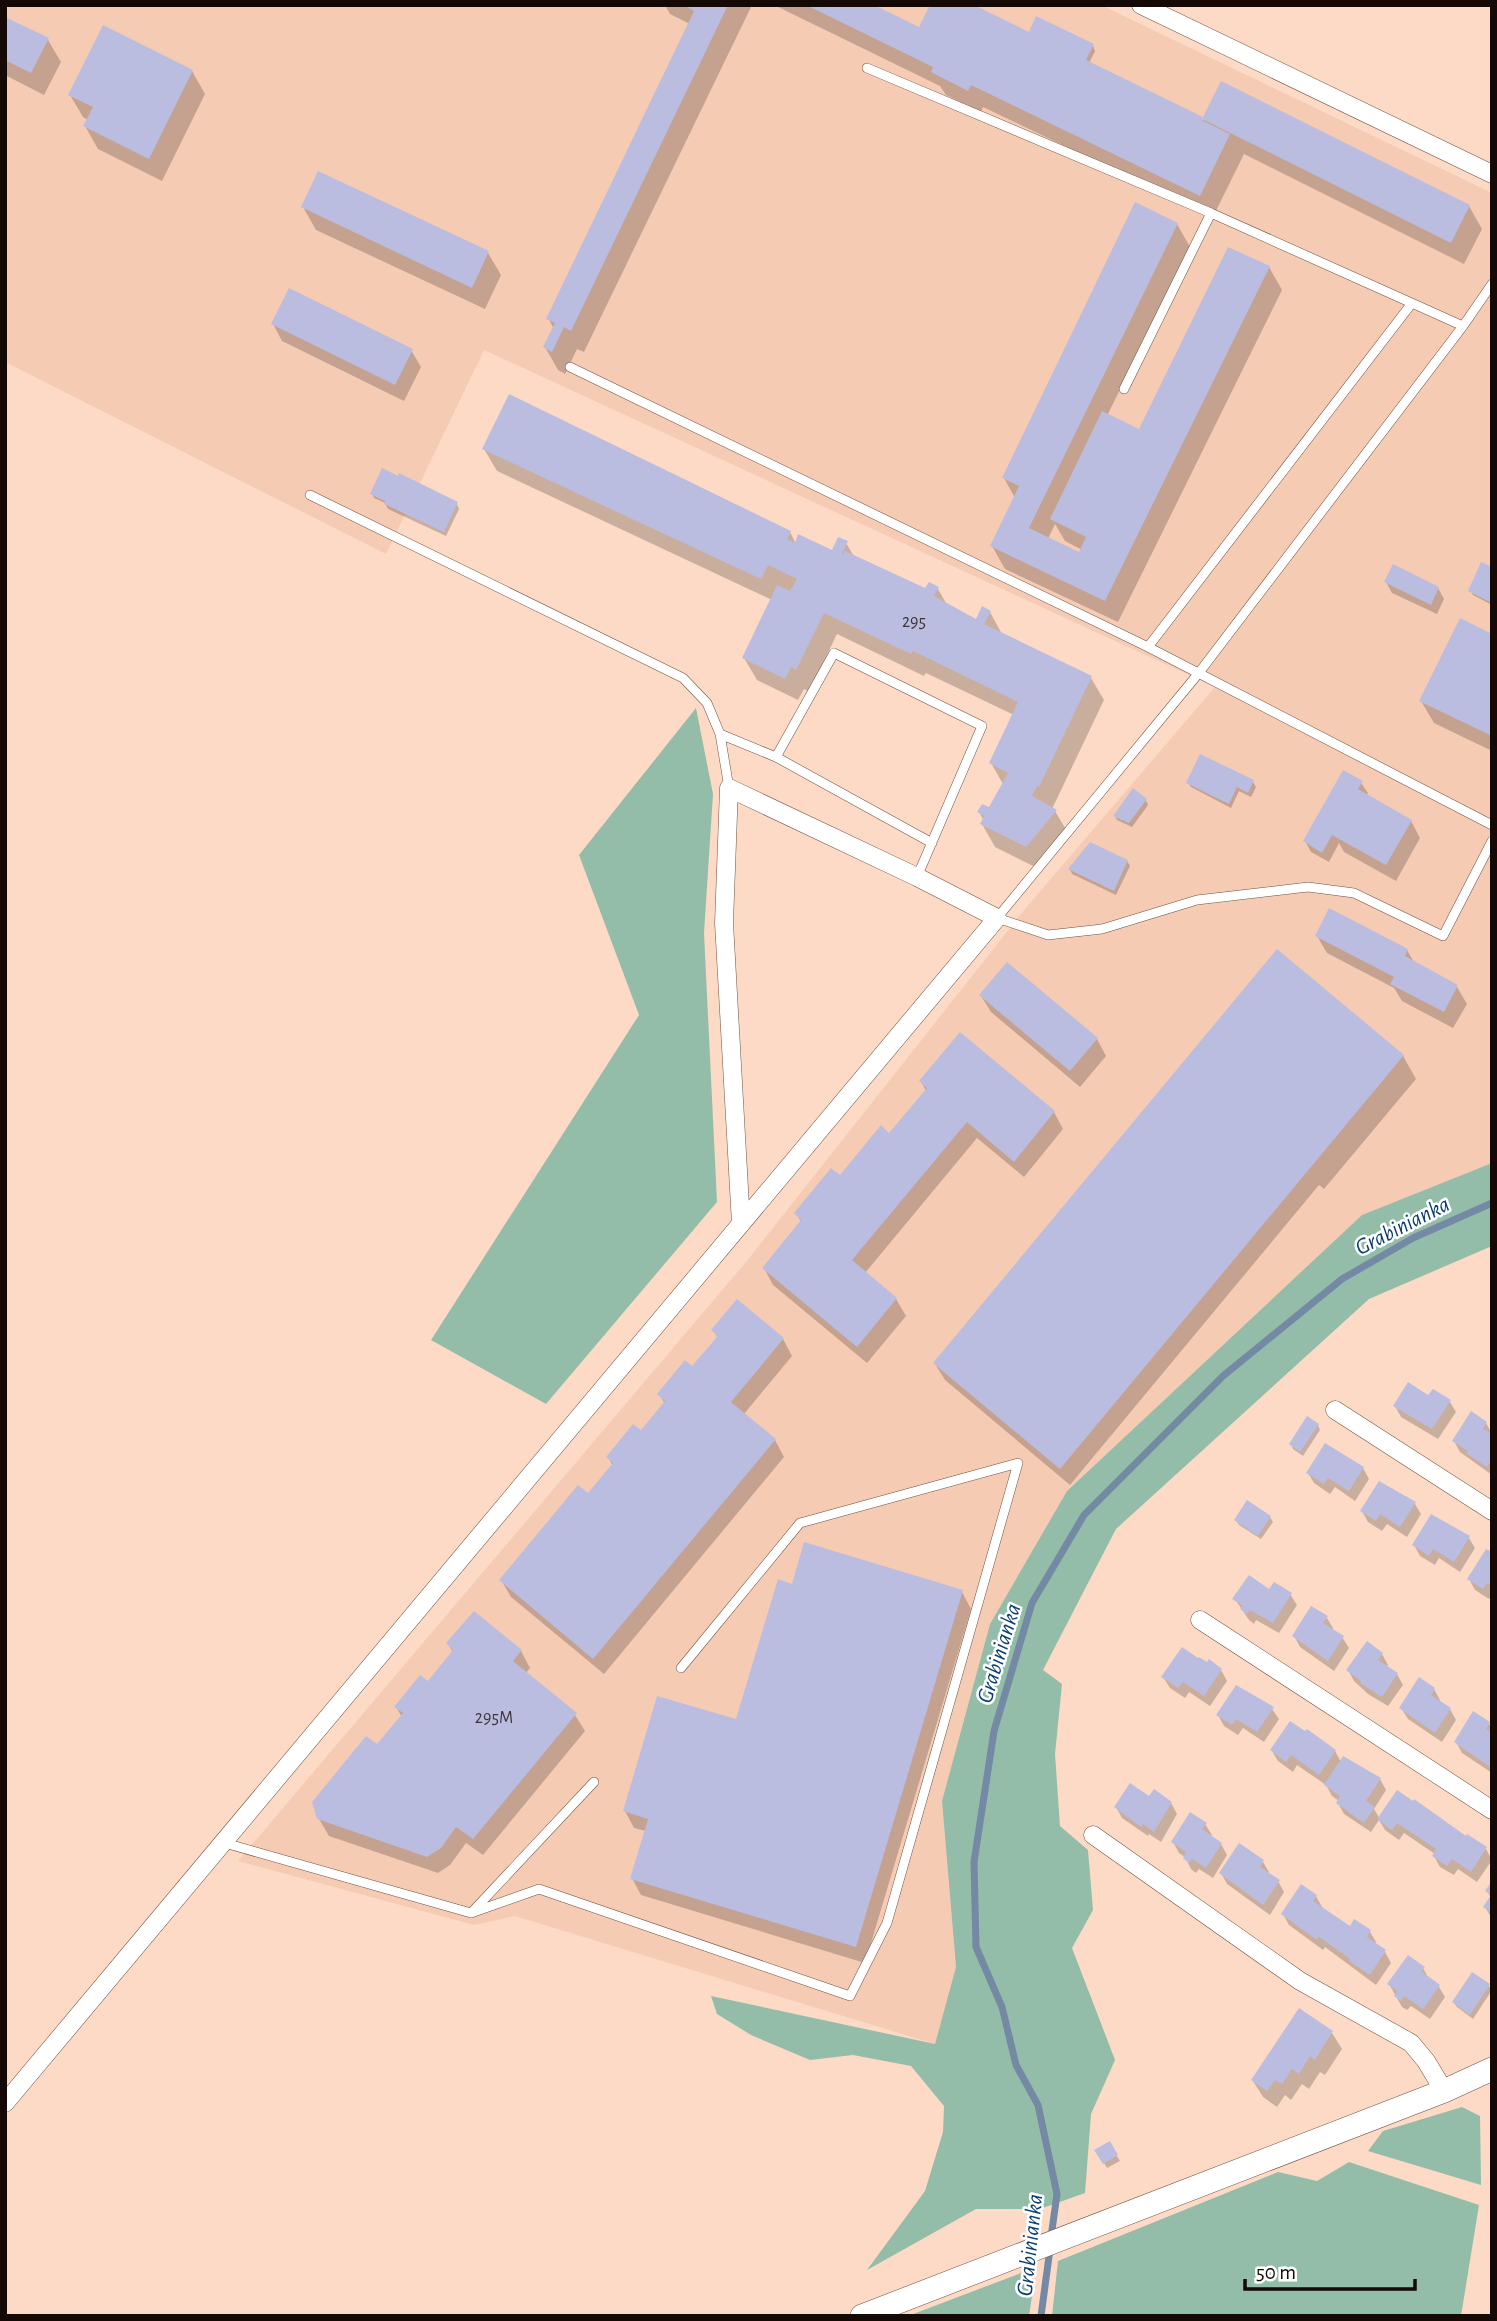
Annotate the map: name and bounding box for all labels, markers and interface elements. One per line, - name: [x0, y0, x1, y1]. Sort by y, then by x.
- house number: 295: [902, 613, 926, 631]
- water label: Grabinianka: [1352, 1193, 1454, 1260]
- water label: Grabinianka: [973, 1601, 1025, 1706]
- house number: 295M: [475, 1709, 513, 1727]
- water label: Grabinianka: [1014, 2193, 1047, 2297]
- scale bar: [1245, 2248, 1415, 2292]
- text: 50 m: [1256, 2262, 1296, 2283]

